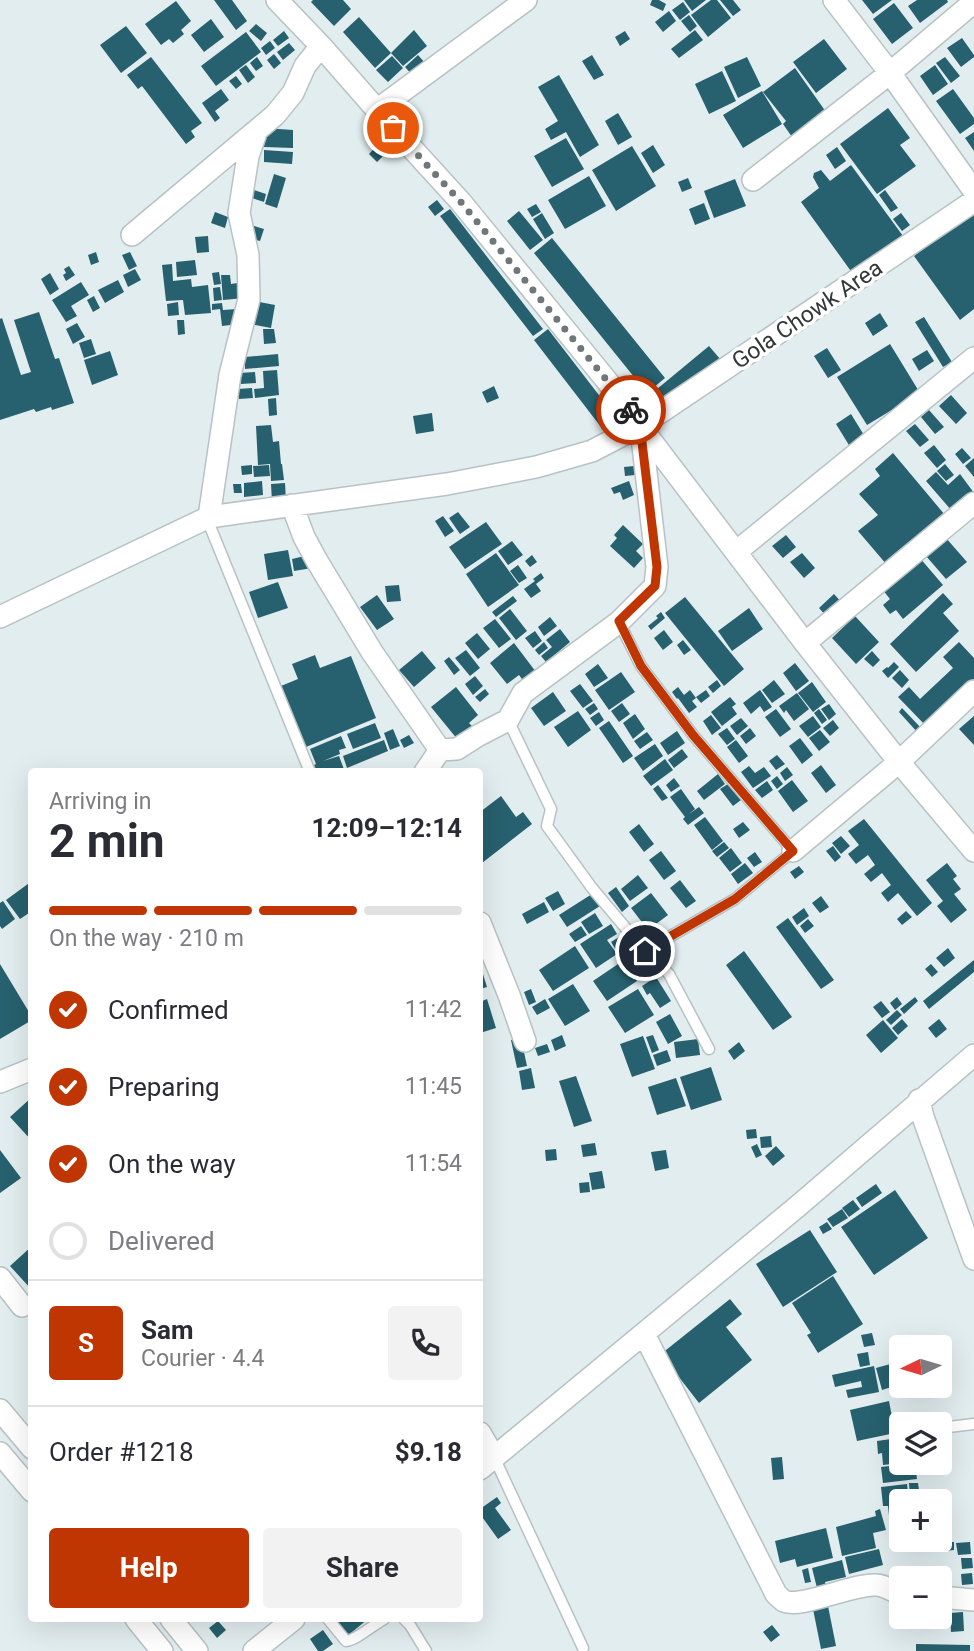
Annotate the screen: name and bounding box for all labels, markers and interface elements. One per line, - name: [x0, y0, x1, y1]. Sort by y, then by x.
- pin: [363, 98, 423, 158]
- icon: bag: [374, 109, 412, 147]
- street label: Gola Chowk Area: [727, 254, 887, 375]
- courier: [596, 375, 666, 445]
- icon: bike: [612, 391, 650, 429]
- text: Arriving in: [49, 788, 152, 815]
- text: 12:09–12:14: [312, 813, 462, 843]
- text: 2 min: [49, 814, 165, 868]
- pin: [615, 921, 675, 981]
- text: On the way · 210 m: [49, 925, 244, 952]
- icon: home: [626, 932, 664, 970]
- icon: check: [49, 991, 87, 1029]
- text: Confirmed: [108, 995, 229, 1025]
- text: 11:42: [405, 996, 462, 1023]
- icon: check: [49, 1068, 87, 1106]
- text: Preparing: [108, 1072, 220, 1102]
- text: 11:45: [405, 1073, 462, 1100]
- icon: check: [49, 1145, 87, 1183]
- text: On the way: [108, 1149, 236, 1179]
- text: 11:54: [405, 1150, 462, 1177]
- text: Delivered: [108, 1226, 215, 1256]
- button: phone: [388, 1306, 462, 1380]
- text: Sam: [141, 1315, 193, 1345]
- text: S: [78, 1328, 94, 1358]
- north arrow: [889, 1335, 952, 1398]
- map controls: [889, 1335, 952, 1629]
- text: Courier · 4.4: [141, 1345, 264, 1372]
- button: layers: [889, 1412, 952, 1475]
- text: Order #1218: [49, 1437, 194, 1467]
- text: $9.18: [395, 1437, 462, 1467]
- button: +: [889, 1489, 952, 1552]
- button: Help: [49, 1528, 249, 1608]
- button: Share: [263, 1528, 462, 1608]
- button: −: [889, 1566, 952, 1629]

